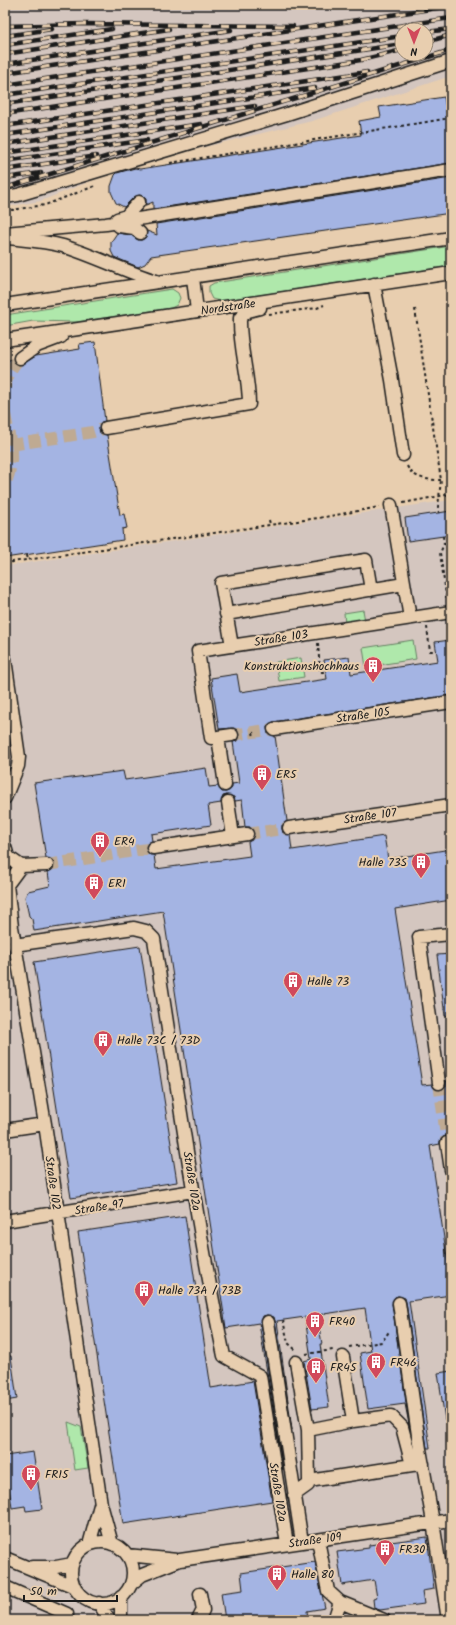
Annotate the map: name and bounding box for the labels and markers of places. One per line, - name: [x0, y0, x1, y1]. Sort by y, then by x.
- building icon: Konstruktionshochhaus: [362, 655, 384, 683]
- place label: Konstruktionshochhaus: [244, 657, 359, 676]
- building icon: ER5: [251, 763, 273, 791]
- place label: ER5: [276, 765, 298, 784]
- building icon: ER4: [89, 830, 111, 858]
- place label: ER4: [114, 832, 135, 851]
- building icon: Halle 73S: [410, 851, 432, 879]
- place label: Halle 73S: [358, 853, 408, 872]
- building icon: ER1: [83, 872, 105, 900]
- place label: ER1: [108, 874, 126, 893]
- building icon: Halle 73: [282, 970, 304, 998]
- place label: Halle 73: [307, 972, 349, 991]
- building icon: Halle 73C / 73D: [92, 1029, 114, 1057]
- place label: Halle 73C / 73D: [117, 1031, 201, 1050]
- building icon: Halle 73A / 73B: [133, 1279, 155, 1307]
- place label: Halle 73A / 73B: [158, 1281, 241, 1300]
- building icon: FR40: [304, 1310, 326, 1338]
- place label: FR40: [329, 1312, 355, 1331]
- building icon: FR46: [365, 1351, 387, 1379]
- place label: FR46: [390, 1353, 417, 1372]
- building icon: FR45: [305, 1356, 327, 1384]
- place label: FR45: [330, 1358, 358, 1377]
- building icon: FR15: [20, 1463, 42, 1491]
- place label: FR15: [45, 1465, 70, 1484]
- building icon: FR30: [374, 1538, 396, 1566]
- place label: FR30: [399, 1540, 425, 1559]
- building icon: Halle 80: [266, 1563, 288, 1591]
- place label: Halle 80: [291, 1565, 334, 1584]

